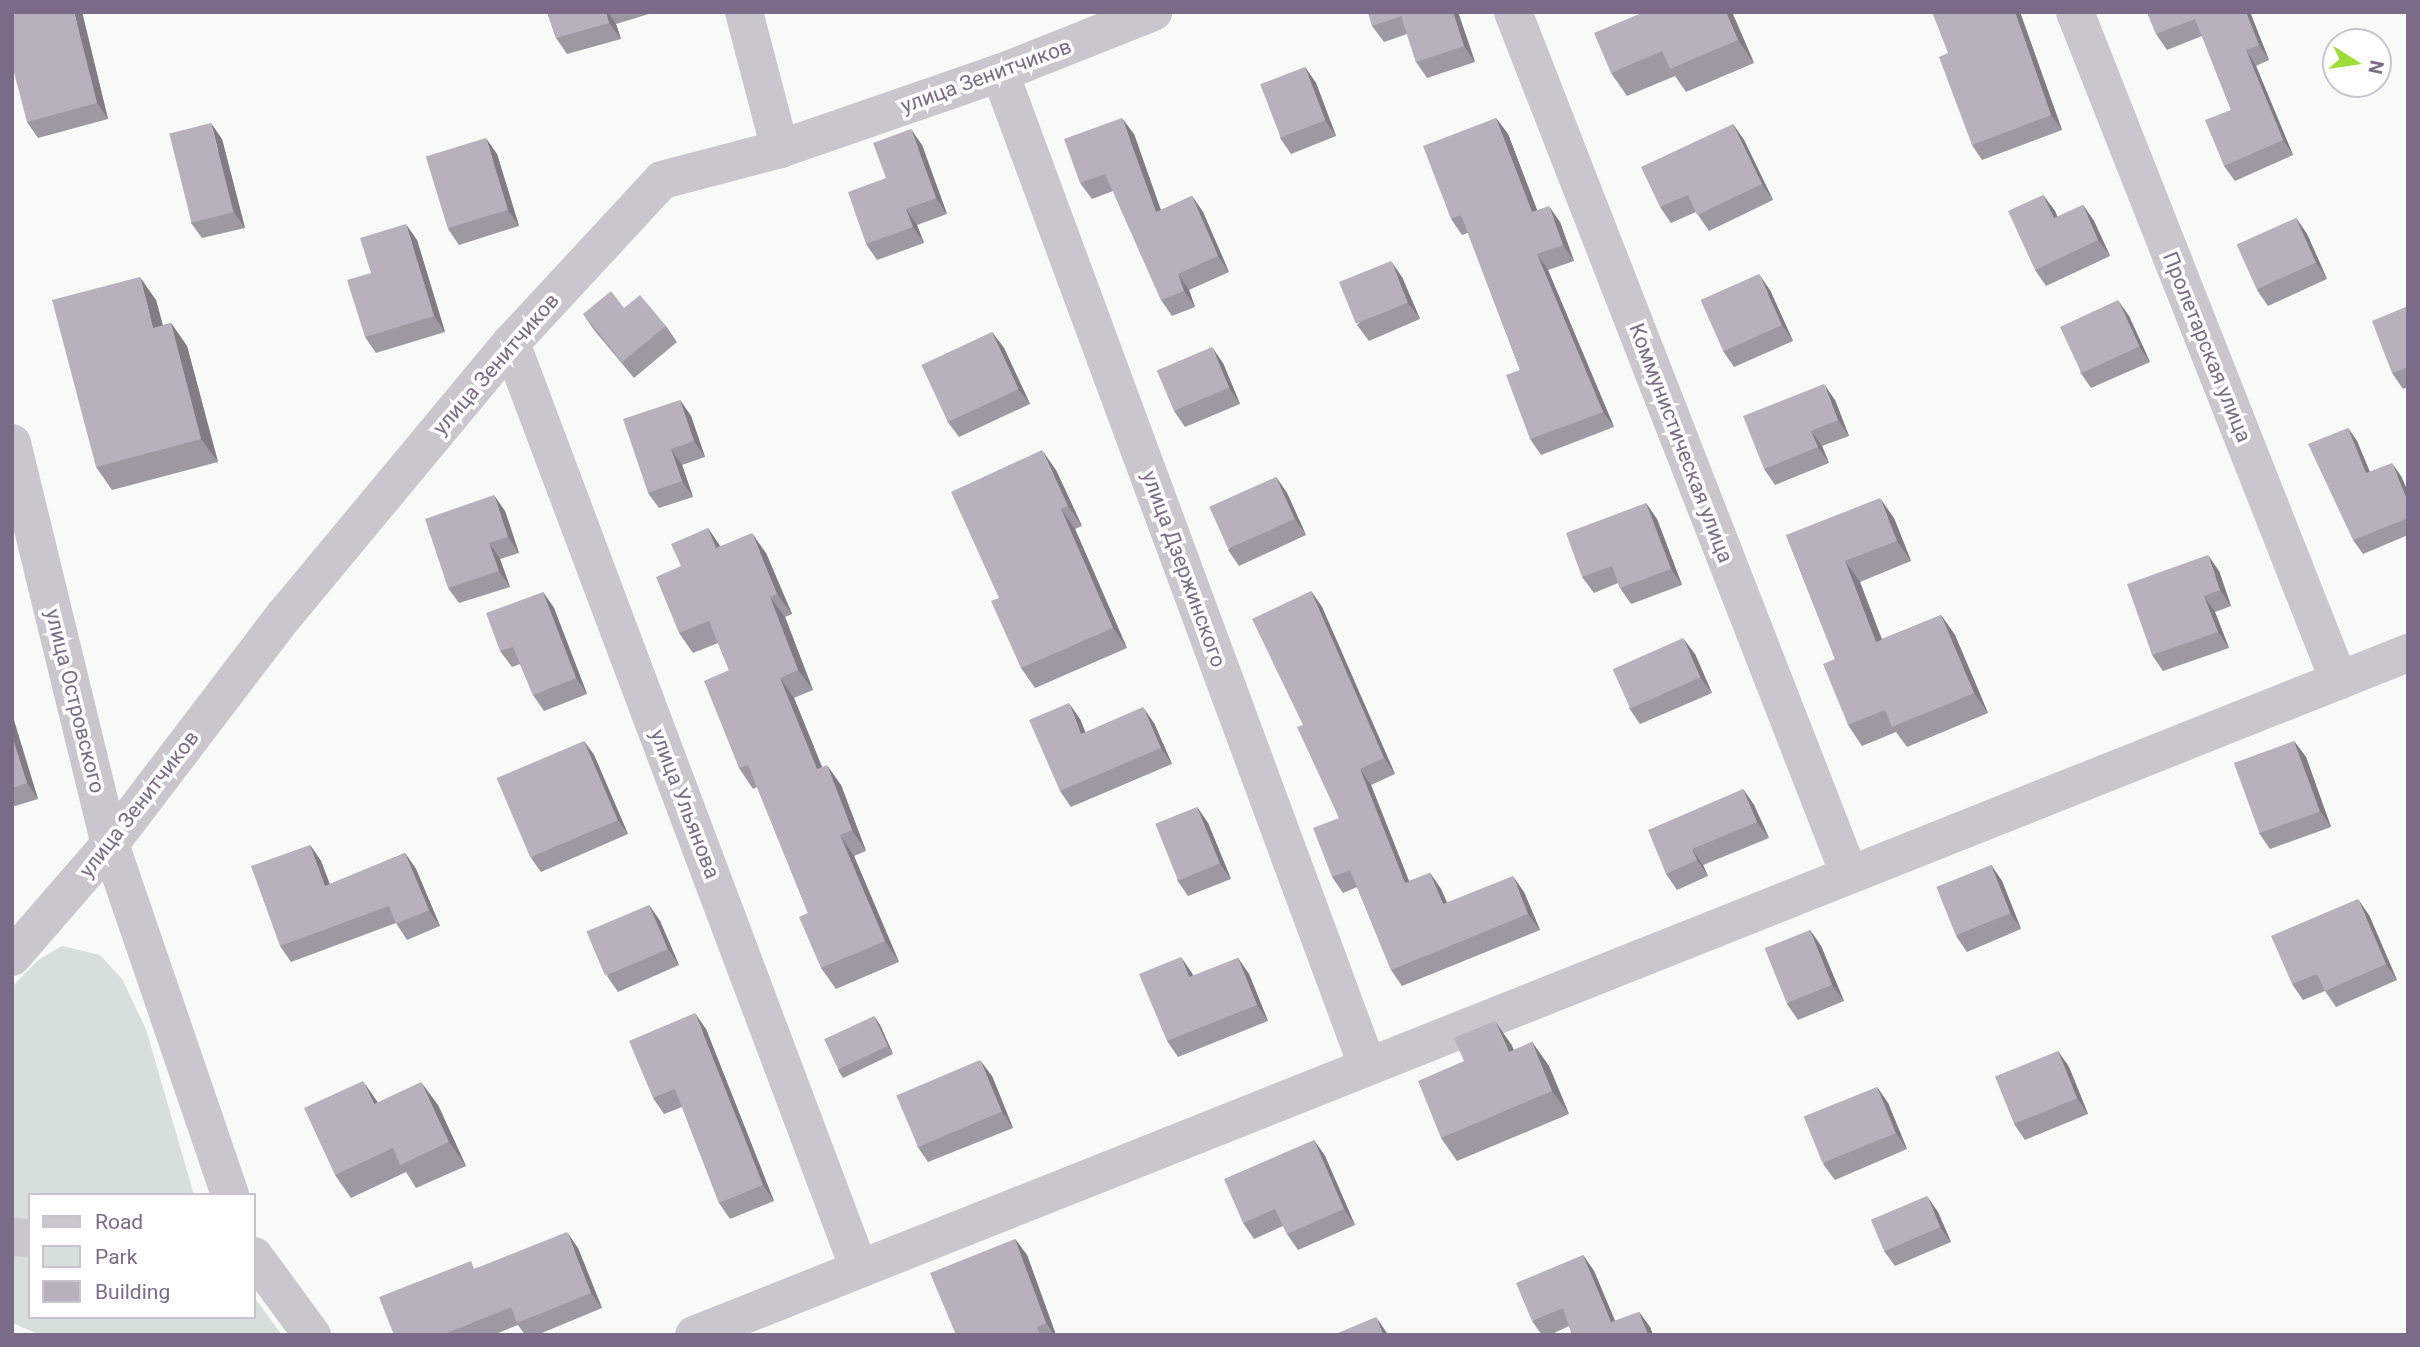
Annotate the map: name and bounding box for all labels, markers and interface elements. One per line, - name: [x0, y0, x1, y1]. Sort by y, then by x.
- north arrow: [2322, 28, 2392, 98]
- street label: улица Зенитчиков: [897, 33, 1075, 119]
- text: N: [2363, 58, 2389, 76]
- street label: Пролетарская улица: [2157, 248, 2257, 446]
- street label: улица Зенитчиков: [428, 288, 564, 440]
- street label: Коммунистическая улица: [1624, 320, 1738, 566]
- street label: улица Дзержинского: [1137, 467, 1231, 671]
- street label: улица Островского: [40, 606, 110, 796]
- street label: улица Зенитчиков: [74, 726, 204, 882]
- street label: улица Ульянова: [645, 726, 725, 882]
- legend: [28, 1193, 256, 1319]
- text: Road: [95, 1210, 143, 1234]
- text: Park: [95, 1245, 137, 1269]
- text: Building: [95, 1280, 170, 1304]

